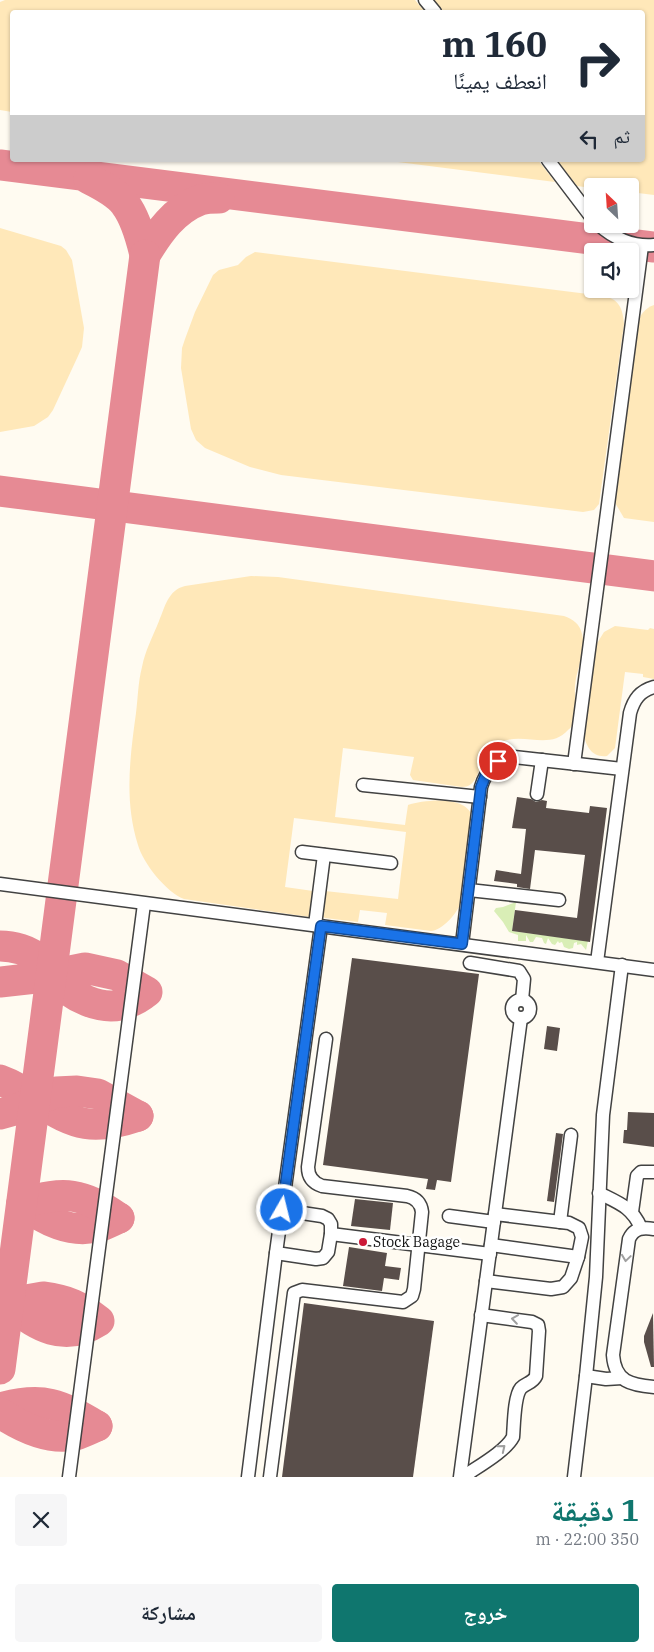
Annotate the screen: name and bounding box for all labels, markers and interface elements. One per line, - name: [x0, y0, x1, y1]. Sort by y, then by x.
- text: 160 m: [442, 21, 547, 67]
- icon: right: [565, 30, 630, 95]
- text: انعطف يمينًا: [453, 66, 547, 95]
- text: ثم: [613, 124, 630, 148]
- icon: left: [575, 125, 603, 153]
- north arrow: [584, 178, 639, 232]
- map controls: [584, 178, 639, 298]
- button: sound: [584, 243, 639, 298]
- pin: [477, 740, 519, 782]
- icon: arrive: [484, 747, 512, 775]
- position arrow: [255, 1183, 307, 1235]
- place label: Stock Bagage: [373, 1233, 460, 1251]
- marker: Stock Bagage: [357, 1236, 369, 1248]
- one-way arrow: [621, 1254, 632, 1262]
- one-way arrow: [510, 1314, 518, 1325]
- one-way arrow: [496, 1446, 505, 1454]
- text: 1 دقيقة: [551, 1490, 639, 1529]
- button: close: [15, 1494, 67, 1546]
- text: 350 m · 22:00: [536, 1529, 639, 1549]
- button: مشاركة: [15, 1584, 322, 1642]
- button: خروج: [332, 1584, 639, 1642]

